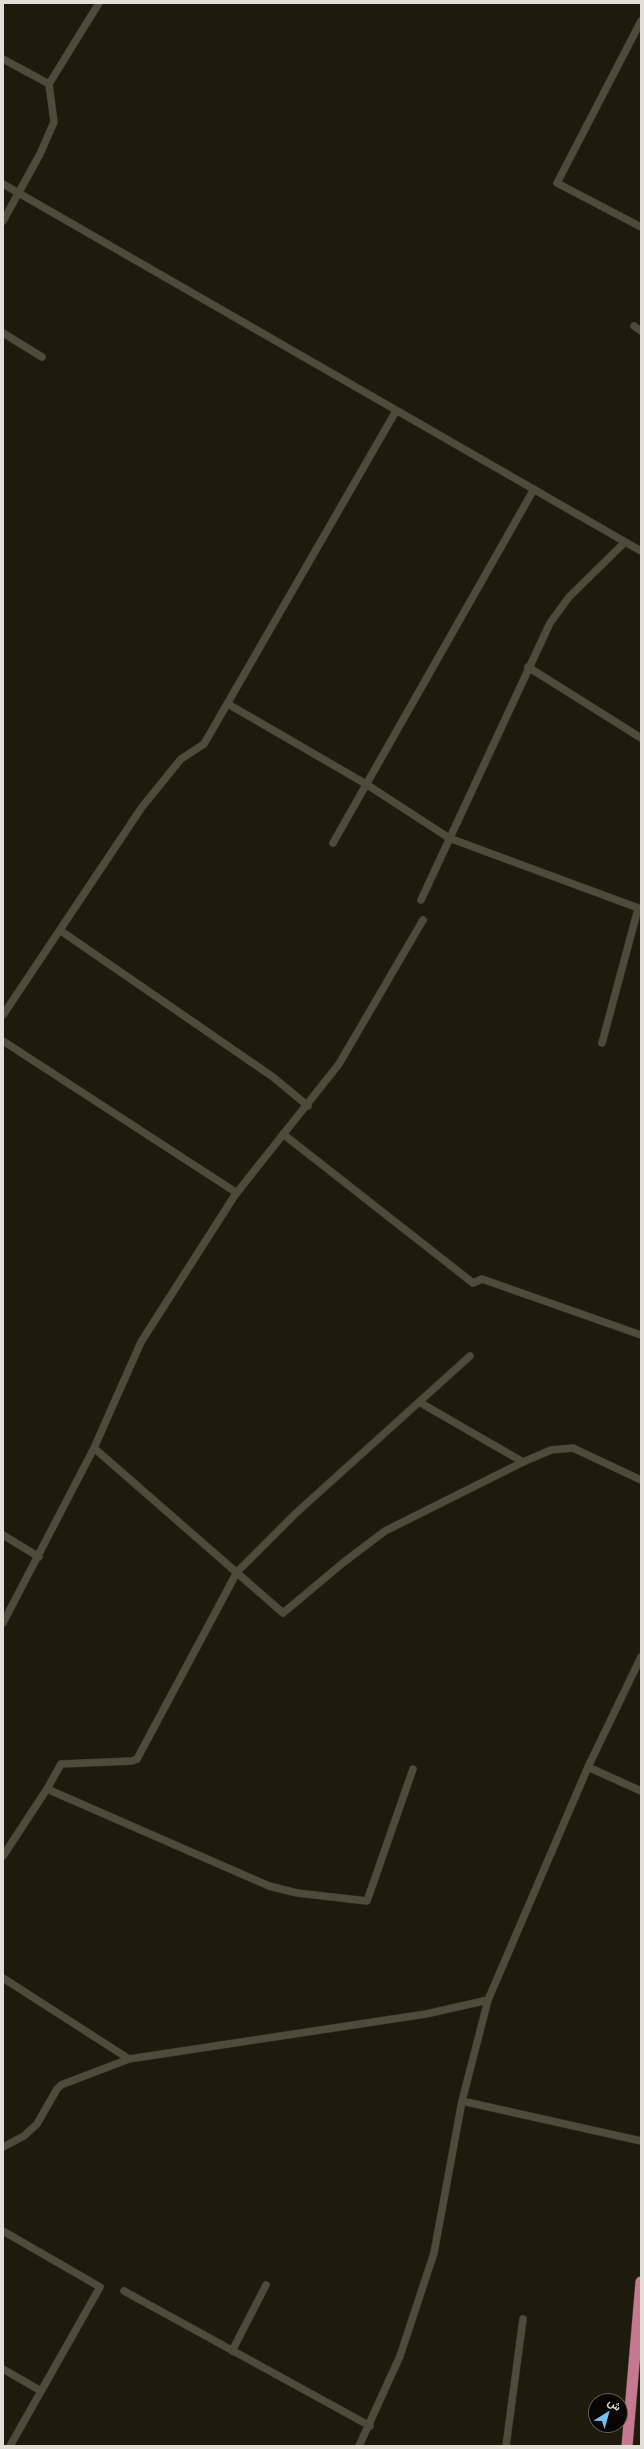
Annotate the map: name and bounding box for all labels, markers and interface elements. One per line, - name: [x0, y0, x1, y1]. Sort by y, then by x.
- north arrow: [588, 2393, 628, 2433]
- text: ش: [606, 2395, 624, 2413]

